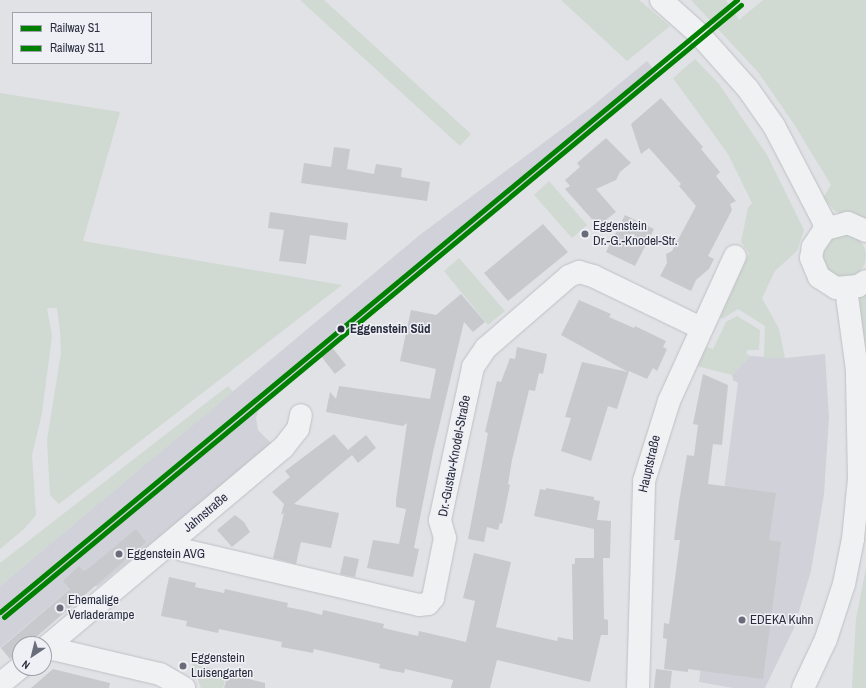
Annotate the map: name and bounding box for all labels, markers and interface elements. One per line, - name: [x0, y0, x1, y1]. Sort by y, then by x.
- legend: [12, 12, 152, 64]
- text: Railway S1: [50, 20, 100, 36]
- text: Railway S11: [50, 40, 105, 56]
- place label: Eggenstein Dr.-G.-Knodel-Str.: [593, 219, 678, 250]
- marker: Eggenstein Dr.-G.-Knodel-Str.: [580, 229, 590, 239]
- place label: Eggenstein Süd: [350, 321, 431, 337]
- marker: Eggenstein Süd: [334, 322, 348, 336]
- street label: Dr.-Gustav-Knodel-Straße: [436, 394, 474, 518]
- street label: Hauptstraße: [636, 434, 664, 494]
- street label: Jahnstraße: [181, 490, 231, 536]
- place label: Eggenstein AVG: [127, 546, 206, 562]
- marker: Eggenstein AVG: [114, 549, 124, 559]
- place label: Ehemalige Verladerampe: [68, 593, 134, 624]
- marker: Ehemalige Verladerampe: [55, 603, 65, 613]
- place label: EDEKA Kuhn: [750, 612, 814, 628]
- marker: EDEKA Kuhn: [737, 615, 747, 625]
- north arrow: [12, 636, 52, 676]
- place label: Eggenstein Luisengarten: [191, 651, 253, 682]
- text: N: [19, 657, 32, 673]
- marker: Eggenstein Luisengarten: [178, 661, 188, 671]

